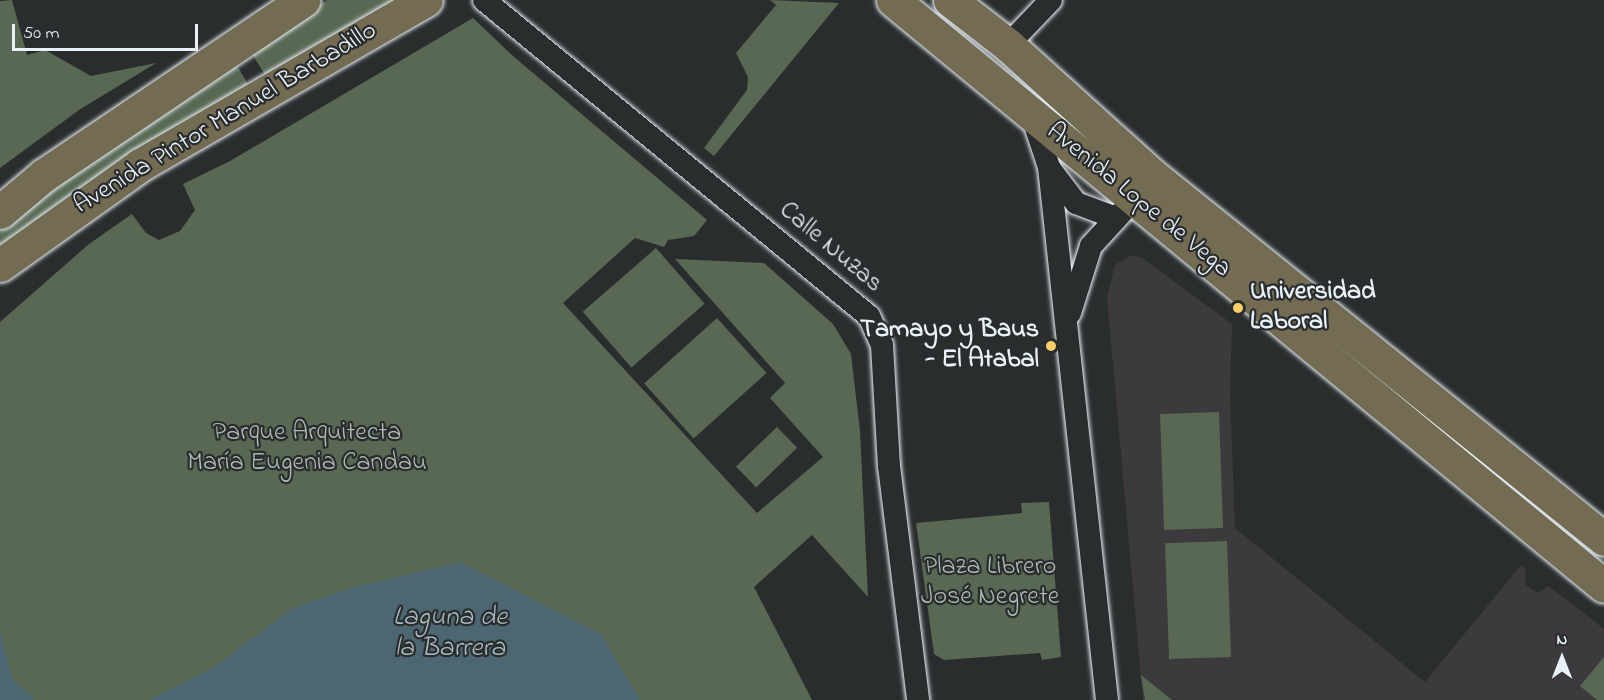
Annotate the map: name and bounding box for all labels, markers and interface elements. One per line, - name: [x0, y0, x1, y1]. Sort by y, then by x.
- scale bar: [15, 12, 201, 50]
- street label: Avenida Pintor Manuel Barbadillo: [69, 16, 383, 222]
- text: 50 m: [23, 21, 60, 47]
- street label: Avenida Lope de Vega: [1039, 117, 1237, 285]
- street label: Calle Nuzas: [772, 196, 888, 300]
- place label: Universidad Laboral: [1250, 277, 1376, 338]
- marker: Universidad Laboral: [1231, 301, 1245, 315]
- place label: Tamayo y Baus - El Atabal: [860, 315, 1039, 376]
- marker: Tamayo y Baus - El Atabal: [1044, 339, 1058, 353]
- park label: Parque Arquitecta María Eugenia Candau: [187, 418, 427, 479]
- park label: Plaza Librero José Negrete: [921, 552, 1059, 614]
- water label: Laguna de la Barrera: [393, 601, 507, 664]
- north arrow: [1532, 628, 1592, 688]
- text: N: [1557, 628, 1567, 652]

